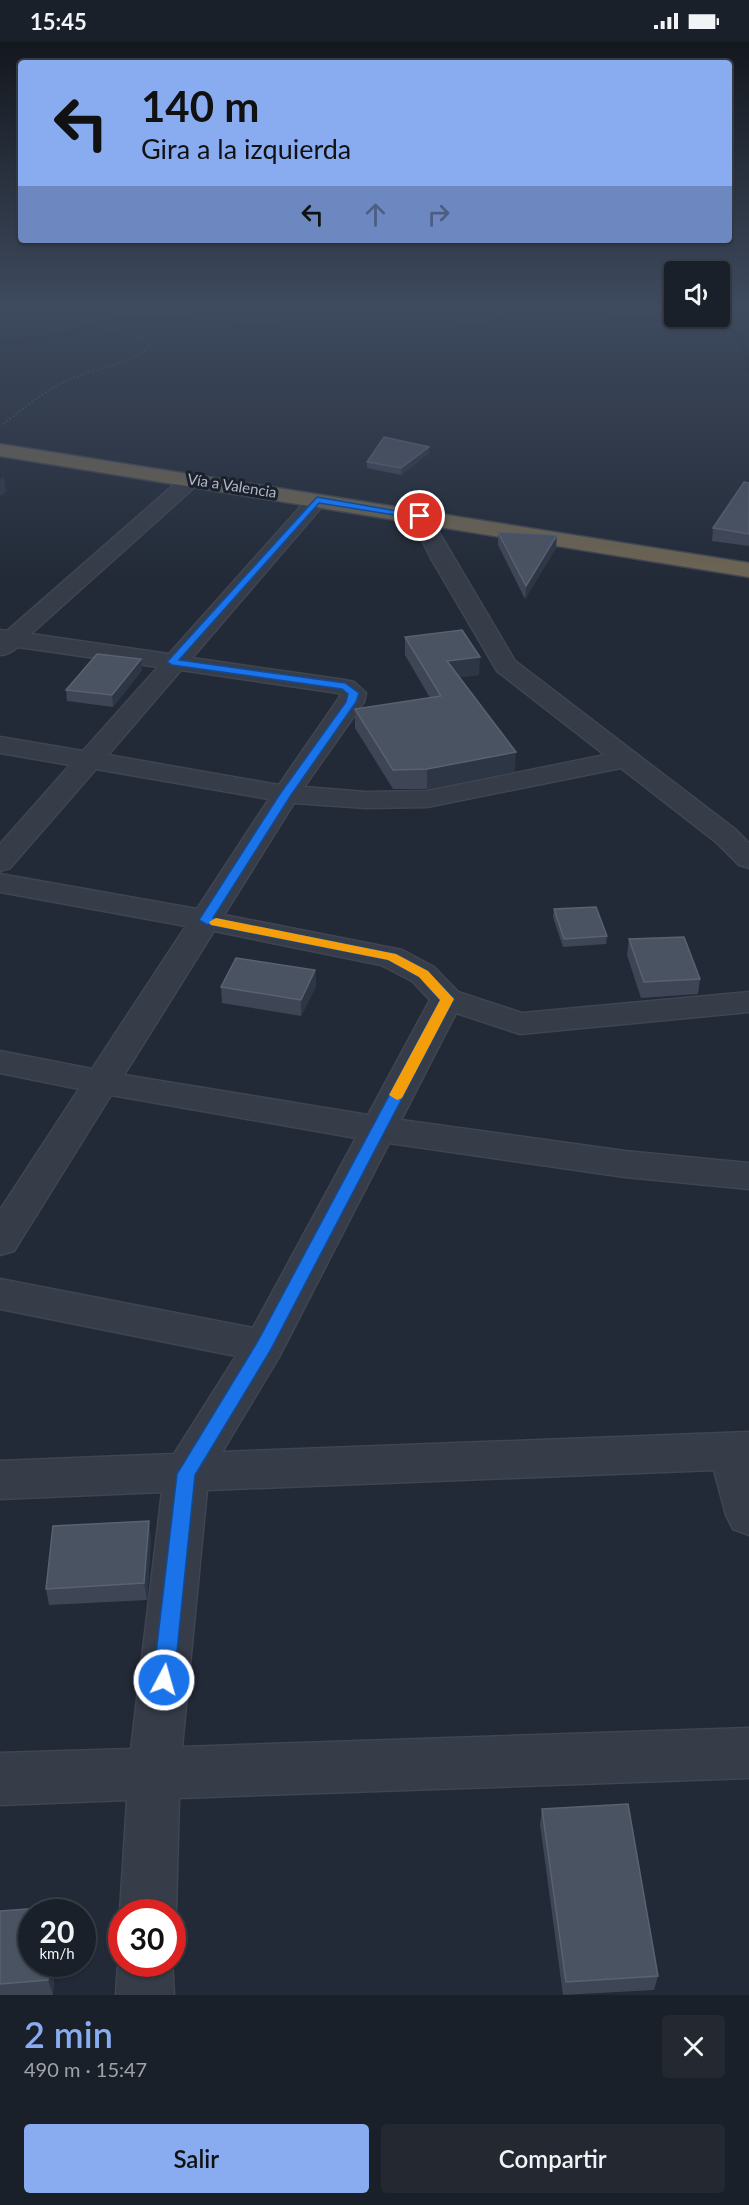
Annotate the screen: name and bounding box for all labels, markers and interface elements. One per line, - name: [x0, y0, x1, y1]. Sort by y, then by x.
- text: 15:45: [30, 8, 87, 35]
- text: 140 m: [141, 81, 259, 131]
- icon: left: [42, 84, 120, 162]
- text: Gira a la izquierda: [141, 132, 351, 165]
- icon: left: [296, 198, 329, 231]
- icon: ahead: [359, 198, 392, 231]
- icon: right: [422, 198, 455, 231]
- map controls: [664, 261, 730, 327]
- button: sound: [664, 261, 730, 327]
- street label: Vía a Valencia: [186, 469, 278, 501]
- pin: [394, 490, 445, 541]
- icon: arrive: [403, 499, 436, 532]
- position arrow: [132, 1648, 196, 1712]
- speed limit sign: 30: [108, 1899, 186, 1977]
- text: 20: [40, 1913, 74, 1949]
- text: km/h: [39, 1944, 75, 1962]
- text: 2 min: [24, 2012, 113, 2056]
- button: close: [662, 2015, 725, 2078]
- text: 490 m · 15:47: [24, 2057, 147, 2081]
- button: Salir: [24, 2124, 369, 2193]
- button: Compartir: [381, 2124, 725, 2193]

